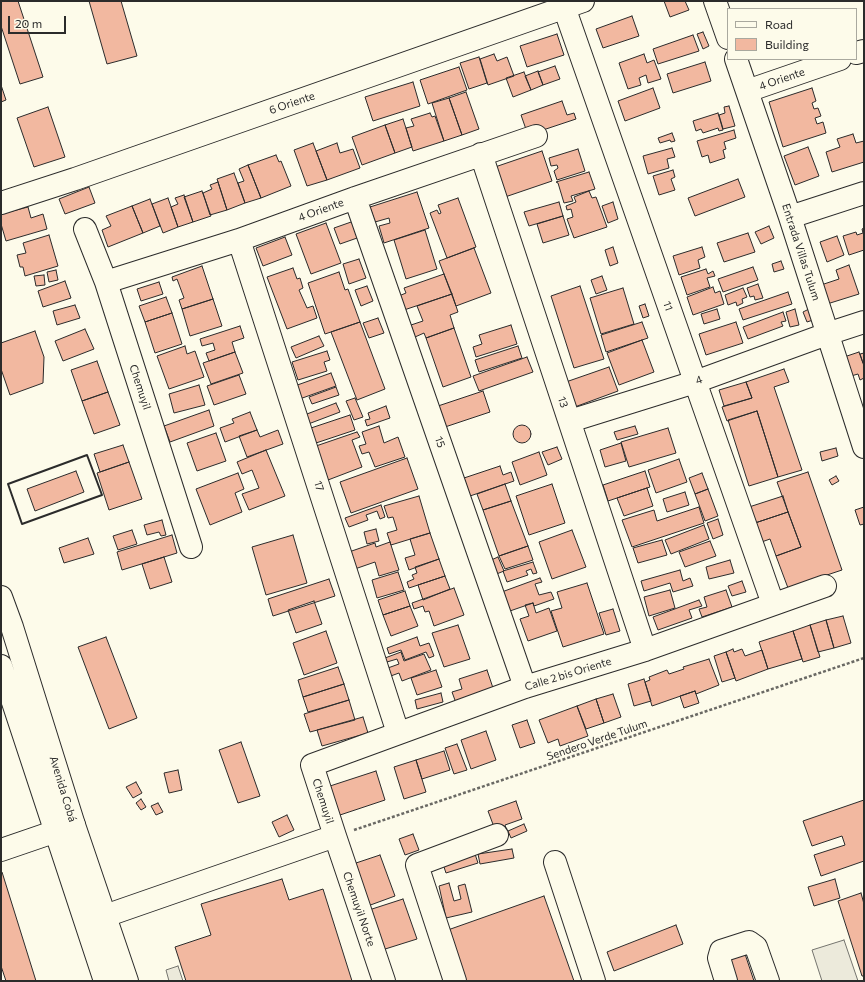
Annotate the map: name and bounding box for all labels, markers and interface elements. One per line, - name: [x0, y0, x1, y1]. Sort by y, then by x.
- scale bar: [10, 8, 68, 34]
- legend: [727, 8, 857, 60]
- text: 20 m: [15, 16, 42, 30]
- text: Road: [765, 17, 793, 31]
- text: Building: [765, 37, 809, 51]
- street label: 4 Oriente: [758, 65, 806, 93]
- street label: 6 Oriente: [267, 89, 317, 117]
- street label: 4 Oriente: [297, 196, 345, 224]
- street label: Entrada Villas Tulum: [779, 202, 823, 302]
- street label: 11: [660, 299, 676, 313]
- street label: Chemuyil: [127, 363, 153, 411]
- street label: 4: [694, 373, 704, 387]
- street label: 13: [555, 395, 571, 409]
- street label: 15: [432, 435, 448, 449]
- street label: 17: [311, 479, 327, 493]
- street label: Calle 2 bis Oriente: [523, 655, 613, 693]
- street label: Sendero Verde Tulum: [545, 717, 649, 763]
- street label: Avenida Cobá: [47, 755, 79, 823]
- street label: Chemuyil: [310, 777, 336, 825]
- street label: Chemuyil Norte: [340, 870, 378, 948]

